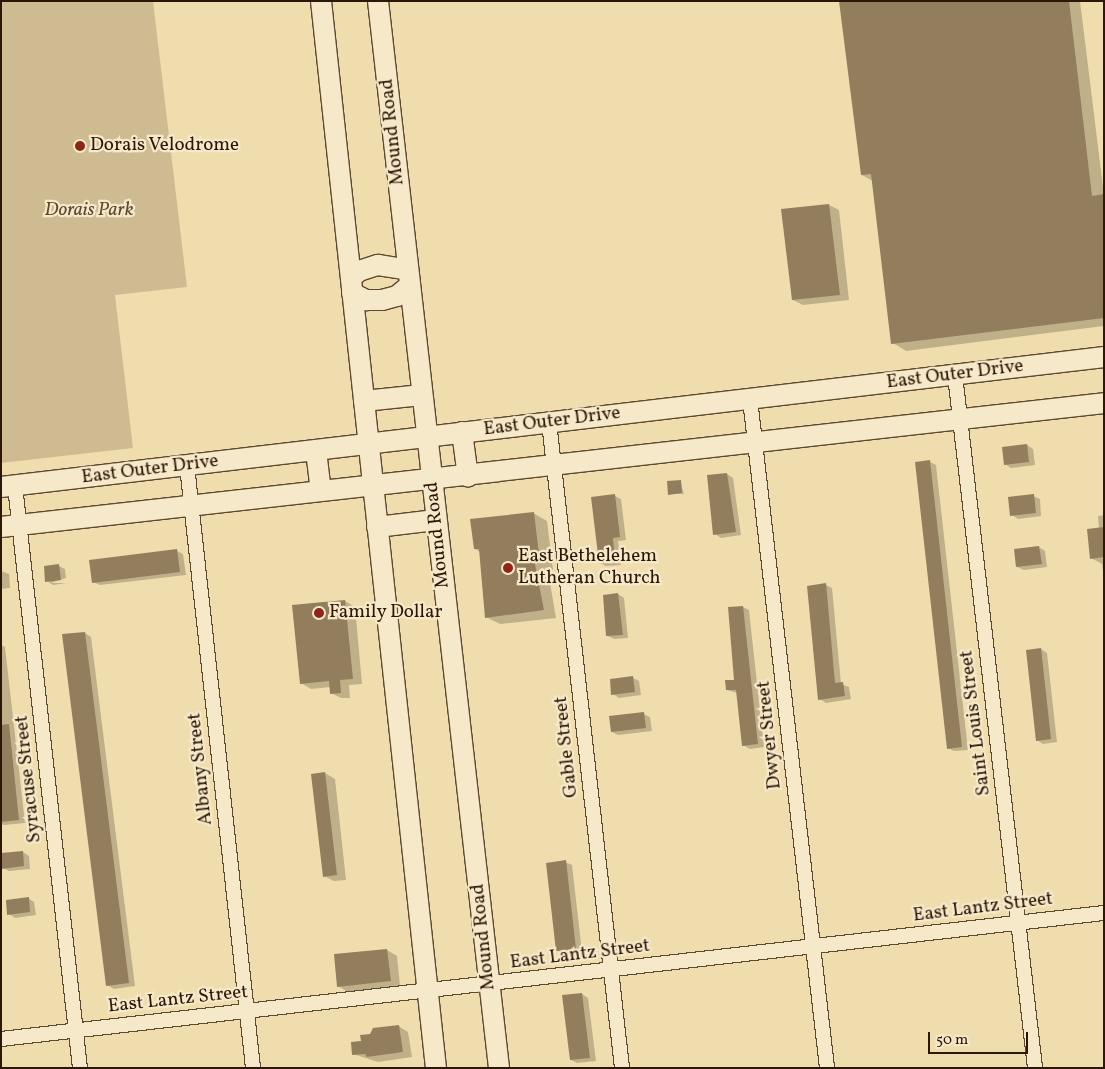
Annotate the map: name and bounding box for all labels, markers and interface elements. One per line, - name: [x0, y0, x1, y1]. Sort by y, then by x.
- street label: Mound Road: [376, 78, 410, 186]
- place label: Dorais Velodrome: [90, 135, 240, 157]
- marker: Dorais Velodrome: [74, 140, 86, 152]
- park label: Dorais Park: [45, 200, 133, 222]
- street label: East Outer Drive: [885, 355, 1025, 395]
- street label: East Outer Drive: [482, 402, 622, 442]
- street label: East Outer Drive: [80, 450, 220, 490]
- street label: Mound Road: [421, 481, 455, 589]
- place label: East Bethelehem Lutheran Church: [518, 546, 661, 590]
- marker: East Bethelehem Lutheran Church: [502, 562, 514, 574]
- place label: Family Dollar: [329, 602, 443, 624]
- marker: Family Dollar: [313, 607, 325, 619]
- street label: Saint Louis Street: [956, 649, 996, 797]
- street label: Dwyer Street: [753, 679, 787, 791]
- street label: Gable Street: [550, 695, 584, 799]
- street label: Albany Street: [184, 711, 218, 827]
- street label: Syracuse Street: [11, 714, 47, 844]
- street label: Mound Road: [467, 883, 501, 991]
- street label: East Lantz Street: [912, 888, 1054, 928]
- street label: East Lantz Street: [509, 935, 651, 975]
- street label: East Lantz Street: [107, 981, 249, 1019]
- scale bar: [930, 1022, 1030, 1054]
- text: 50 m: [936, 1030, 968, 1051]

